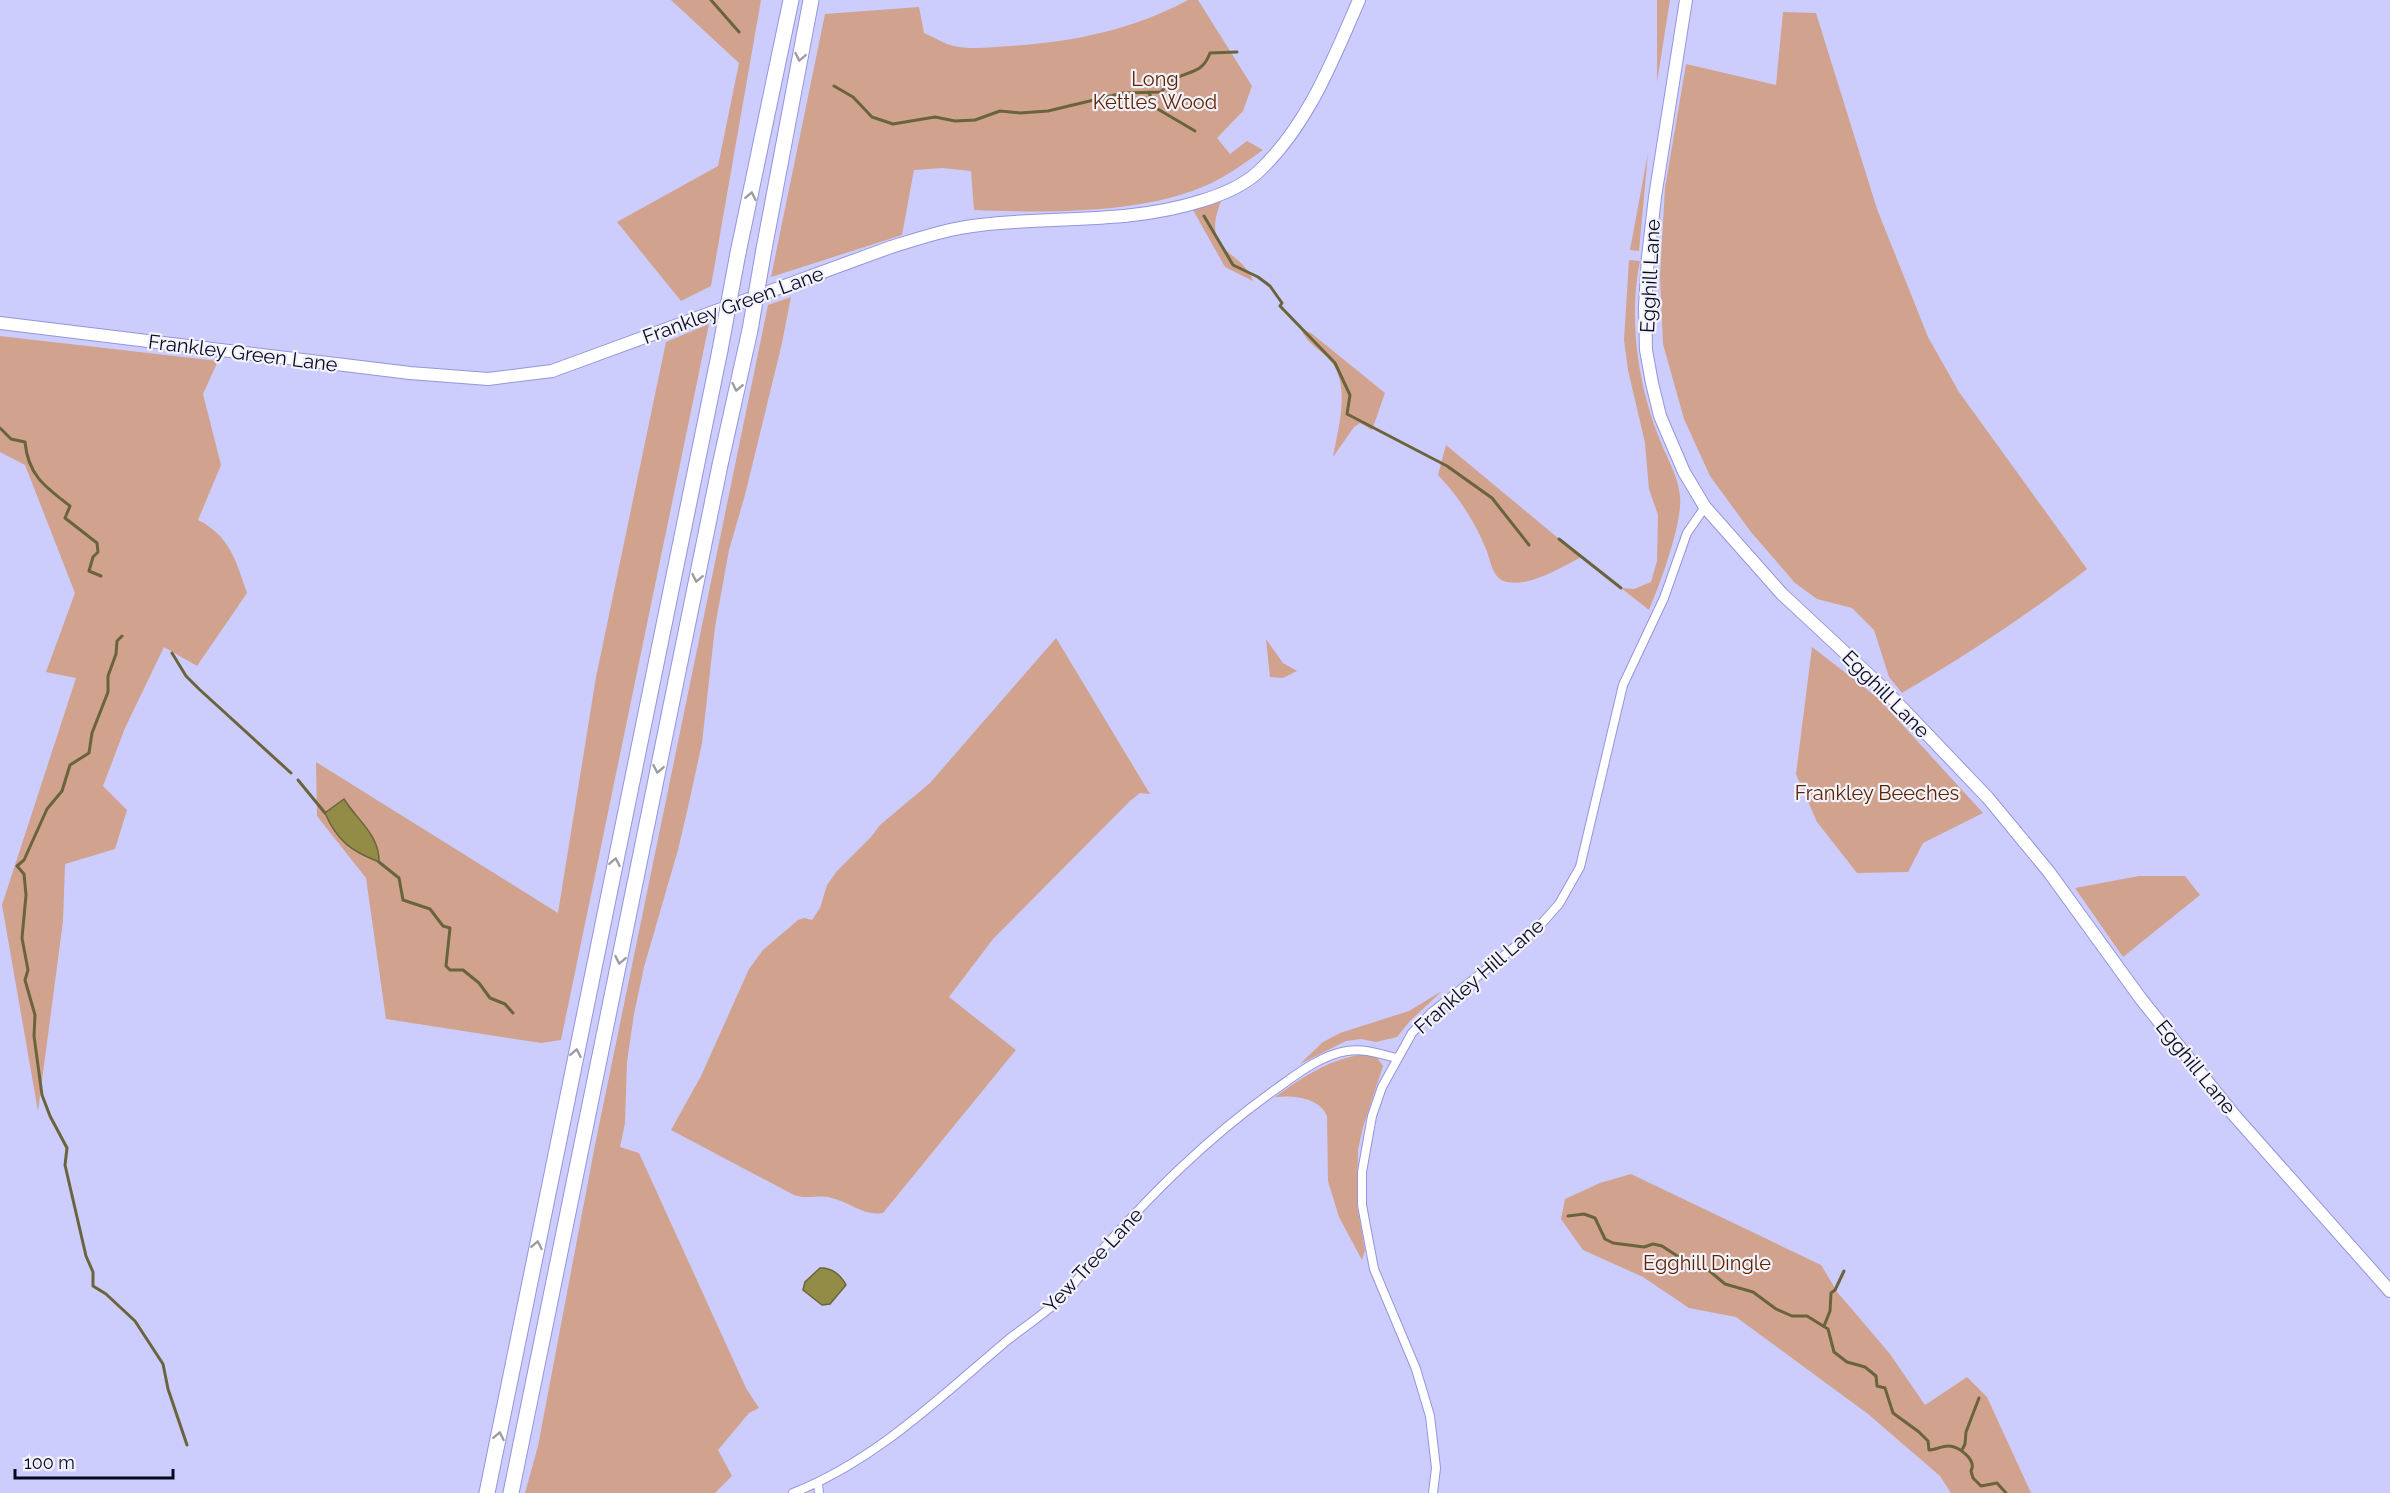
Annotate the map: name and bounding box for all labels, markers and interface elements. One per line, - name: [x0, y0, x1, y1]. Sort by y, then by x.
- one-way arrow: [794, 52, 807, 62]
- park label: Long Kettles Wood: [1093, 67, 1217, 114]
- one-way arrow: [744, 192, 757, 202]
- street label: Egghill Lane: [1635, 218, 1665, 334]
- street label: Frankley Green Lane: [639, 261, 827, 349]
- street label: Frankley Green Lane: [147, 329, 339, 377]
- one-way arrow: [732, 381, 745, 391]
- one-way arrow: [691, 572, 704, 582]
- street label: Egghill Lane: [1837, 645, 1935, 743]
- one-way arrow: [652, 763, 665, 773]
- park label: Frankley Beeches: [1795, 781, 1959, 805]
- one-way arrow: [608, 858, 621, 868]
- street label: Frankley Hill Lane: [1409, 913, 1549, 1039]
- one-way arrow: [614, 955, 627, 965]
- street label: Egghill Lane: [2151, 1015, 2241, 1119]
- one-way arrow: [569, 1049, 582, 1059]
- street label: Yew Tree Lane: [1038, 1202, 1148, 1317]
- one-way arrow: [530, 1240, 543, 1250]
- park label: Egghill Dingle: [1643, 1251, 1771, 1275]
- one-way arrow: [492, 1431, 505, 1441]
- scale bar: [15, 1442, 172, 1480]
- text: 100 m: [24, 1452, 75, 1473]

